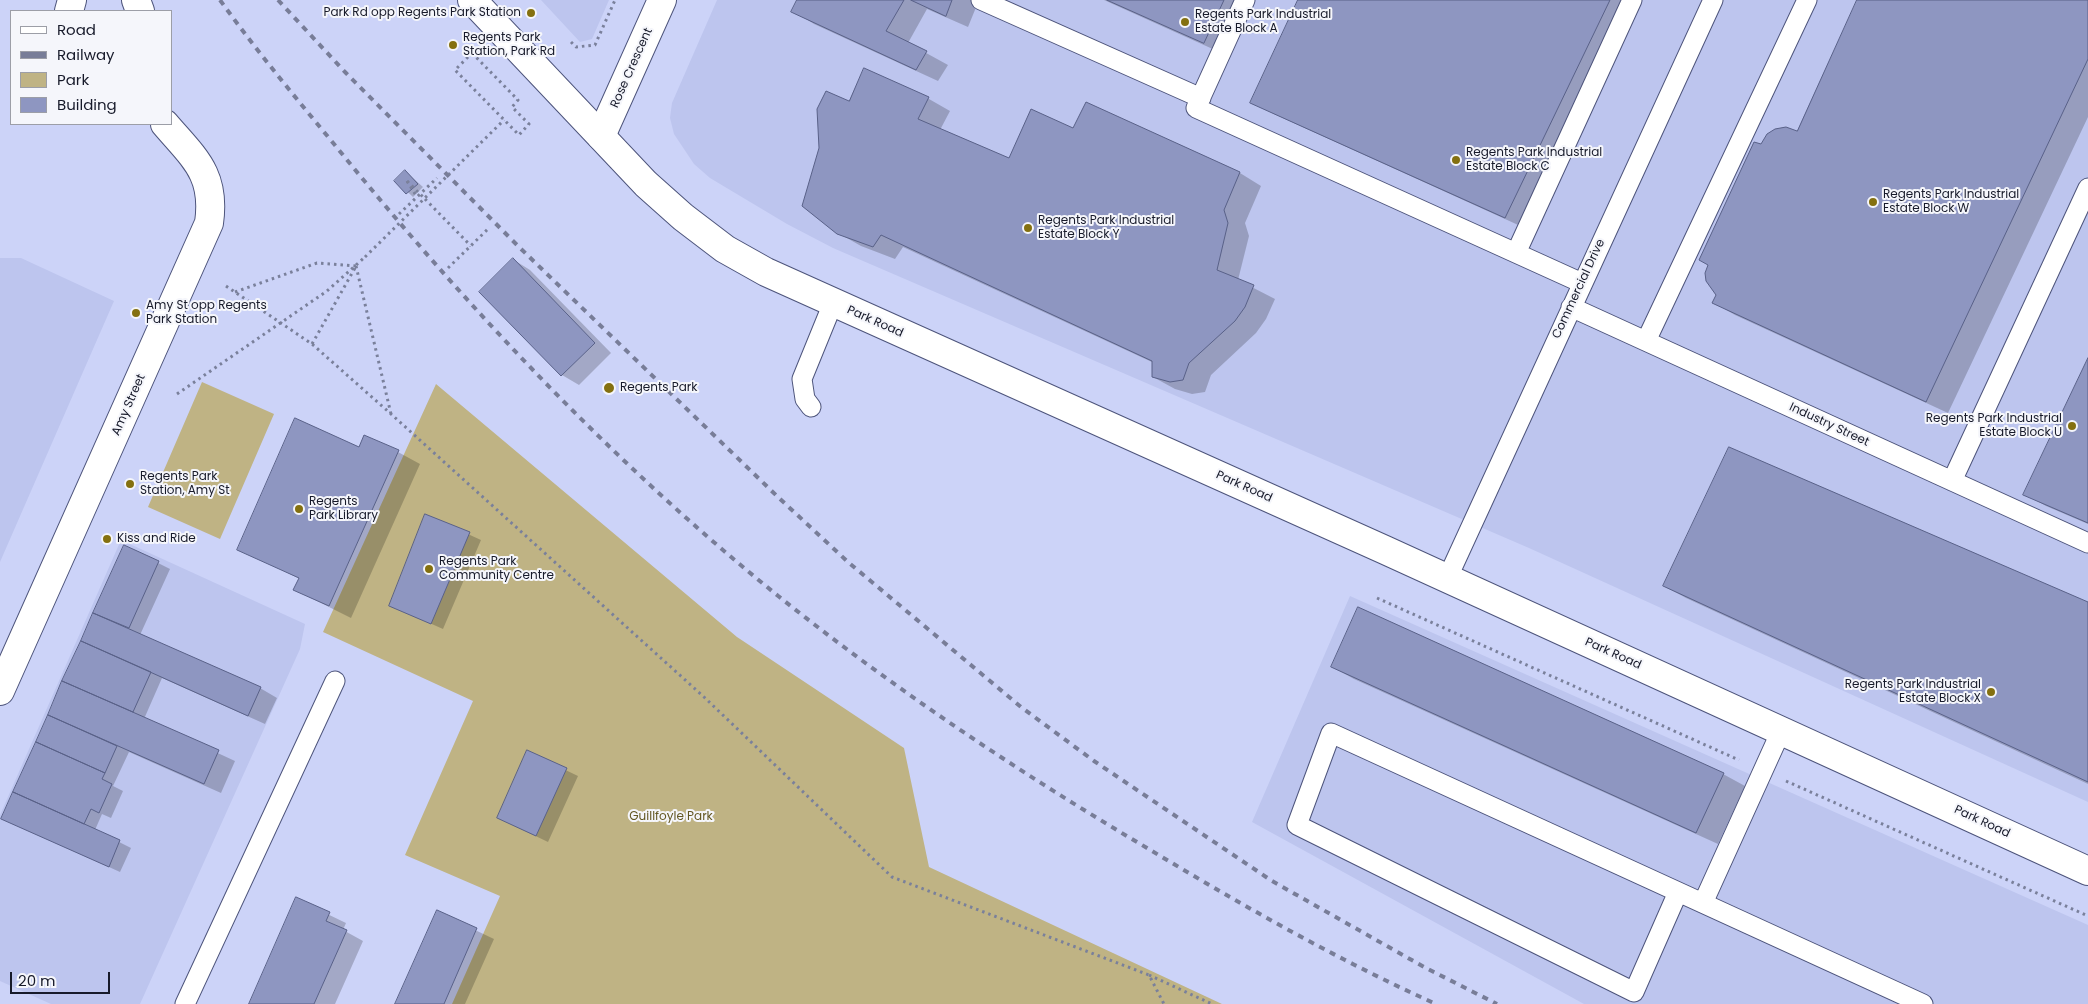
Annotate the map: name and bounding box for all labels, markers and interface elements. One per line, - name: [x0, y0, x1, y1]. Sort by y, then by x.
- place label: Park Rd opp Regents Park Station: [323, 6, 521, 20]
- marker: Park Rd opp Regents Park Station: [525, 7, 537, 19]
- place label: Regents Park Industrial Estate Block A: [1195, 8, 1331, 36]
- legend: [10, 10, 172, 125]
- marker: Regents Park Industrial Estate Block A: [1179, 16, 1191, 28]
- text: Road: [57, 19, 96, 40]
- street label: Rose Crescent: [608, 26, 656, 110]
- place label: Regents Park Station, Park Rd: [463, 31, 555, 59]
- marker: Regents Park Station, Park Rd: [447, 39, 459, 51]
- text: Railway: [57, 44, 115, 65]
- text: Park: [57, 69, 89, 90]
- text: Building: [57, 94, 117, 115]
- place label: Regents Park Industrial Estate Block C: [1466, 146, 1602, 174]
- marker: Regents Park Industrial Estate Block C: [1450, 154, 1462, 166]
- place label: Regents Park Industrial Estate Block W: [1883, 188, 2019, 216]
- marker: Regents Park Industrial Estate Block W: [1867, 196, 1879, 208]
- place label: Regents Park Industrial Estate Block Y: [1038, 214, 1174, 242]
- marker: Regents Park Industrial Estate Block Y: [1022, 222, 1034, 234]
- street label: Commercial Drive: [1550, 237, 1608, 341]
- place label: Amy St opp Regents Park Station: [146, 299, 267, 327]
- street label: Park Road: [845, 303, 905, 341]
- marker: Amy St opp Regents Park Station: [130, 307, 142, 319]
- street label: Amy Street: [109, 372, 149, 438]
- marker: Regents Park: [602, 381, 616, 395]
- place label: Regents Park: [620, 381, 698, 395]
- street label: Industry Street: [1787, 400, 1871, 450]
- place label: Regents Park Industrial Estate Block U: [1926, 412, 2062, 440]
- marker: Regents Park Industrial Estate Block U: [2066, 420, 2078, 432]
- street label: Park Road: [1214, 468, 1274, 506]
- place label: Regents Park Station, Amy St: [140, 470, 230, 498]
- marker: Regents Park Station, Amy St: [124, 478, 136, 490]
- place label: Regents Park Library: [309, 495, 378, 523]
- marker: Regents Park Library: [293, 503, 305, 515]
- place label: Kiss and Ride: [117, 532, 196, 546]
- marker: Kiss and Ride: [101, 533, 113, 545]
- place label: Regents Park Community Centre: [439, 555, 554, 583]
- marker: Regents Park Community Centre: [423, 563, 435, 575]
- street label: Park Road: [1583, 635, 1643, 673]
- place label: Regents Park Industrial Estate Block X: [1845, 678, 1981, 706]
- marker: Regents Park Industrial Estate Block X: [1985, 686, 1997, 698]
- street label: Park Road: [1952, 803, 2012, 841]
- park label: Guillfoyle Park: [629, 810, 713, 824]
- scale bar: [12, 962, 112, 994]
- text: 20 m: [18, 970, 56, 991]

